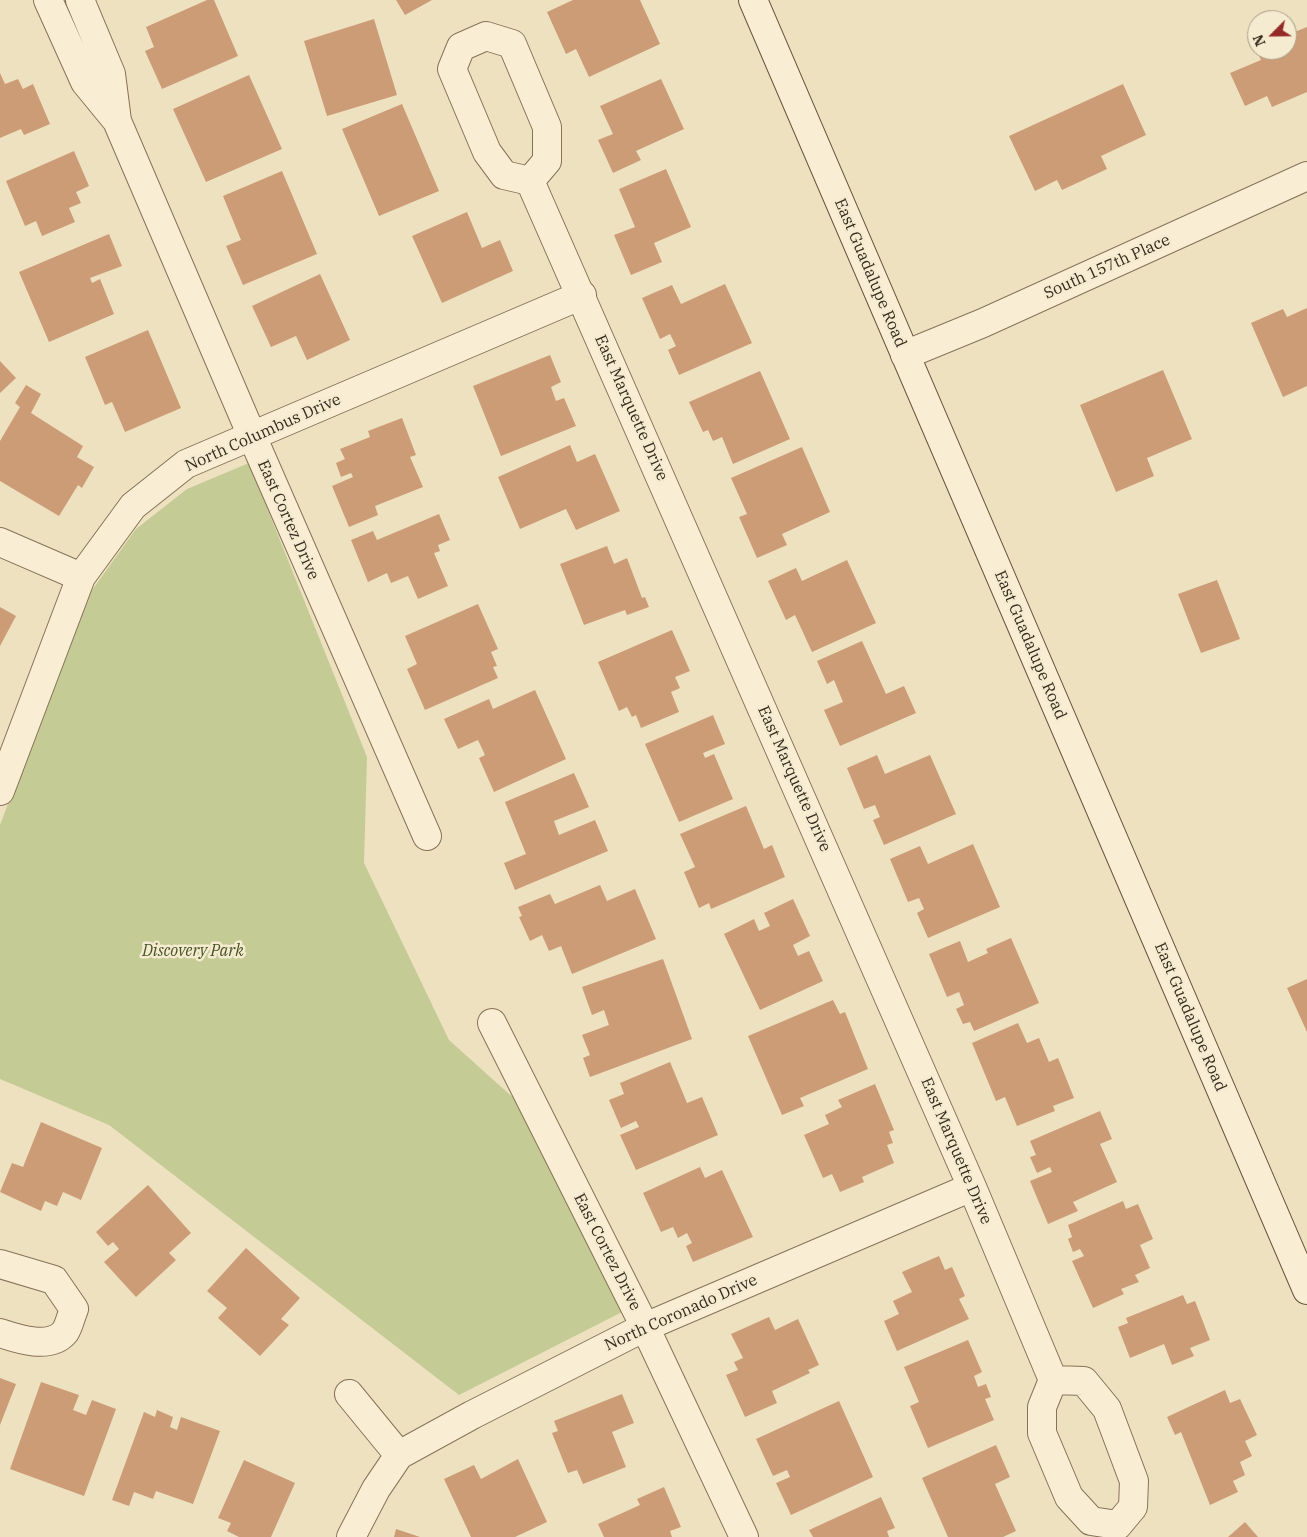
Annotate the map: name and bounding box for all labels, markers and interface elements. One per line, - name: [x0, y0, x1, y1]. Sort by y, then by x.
- north arrow: [1247, 10, 1297, 60]
- text: N: [1249, 32, 1270, 49]
- street label: East Guadalupe Road: [830, 196, 910, 350]
- street label: South 157th Place: [1041, 231, 1173, 303]
- street label: East Marquette Drive: [590, 332, 672, 484]
- street label: North Columbus Drive: [182, 390, 344, 476]
- street label: East Cortez Drive: [253, 457, 323, 583]
- street label: East Guadalupe Road: [990, 568, 1070, 722]
- street label: East Marquette Drive: [753, 703, 835, 855]
- street label: East Guadalupe Road: [1150, 940, 1230, 1094]
- park label: Discovery Park: [142, 941, 244, 961]
- street label: East Marquette Drive: [916, 1075, 996, 1227]
- street label: East Cortez Drive: [569, 1190, 645, 1314]
- street label: North Coronado Drive: [602, 1271, 760, 1355]

